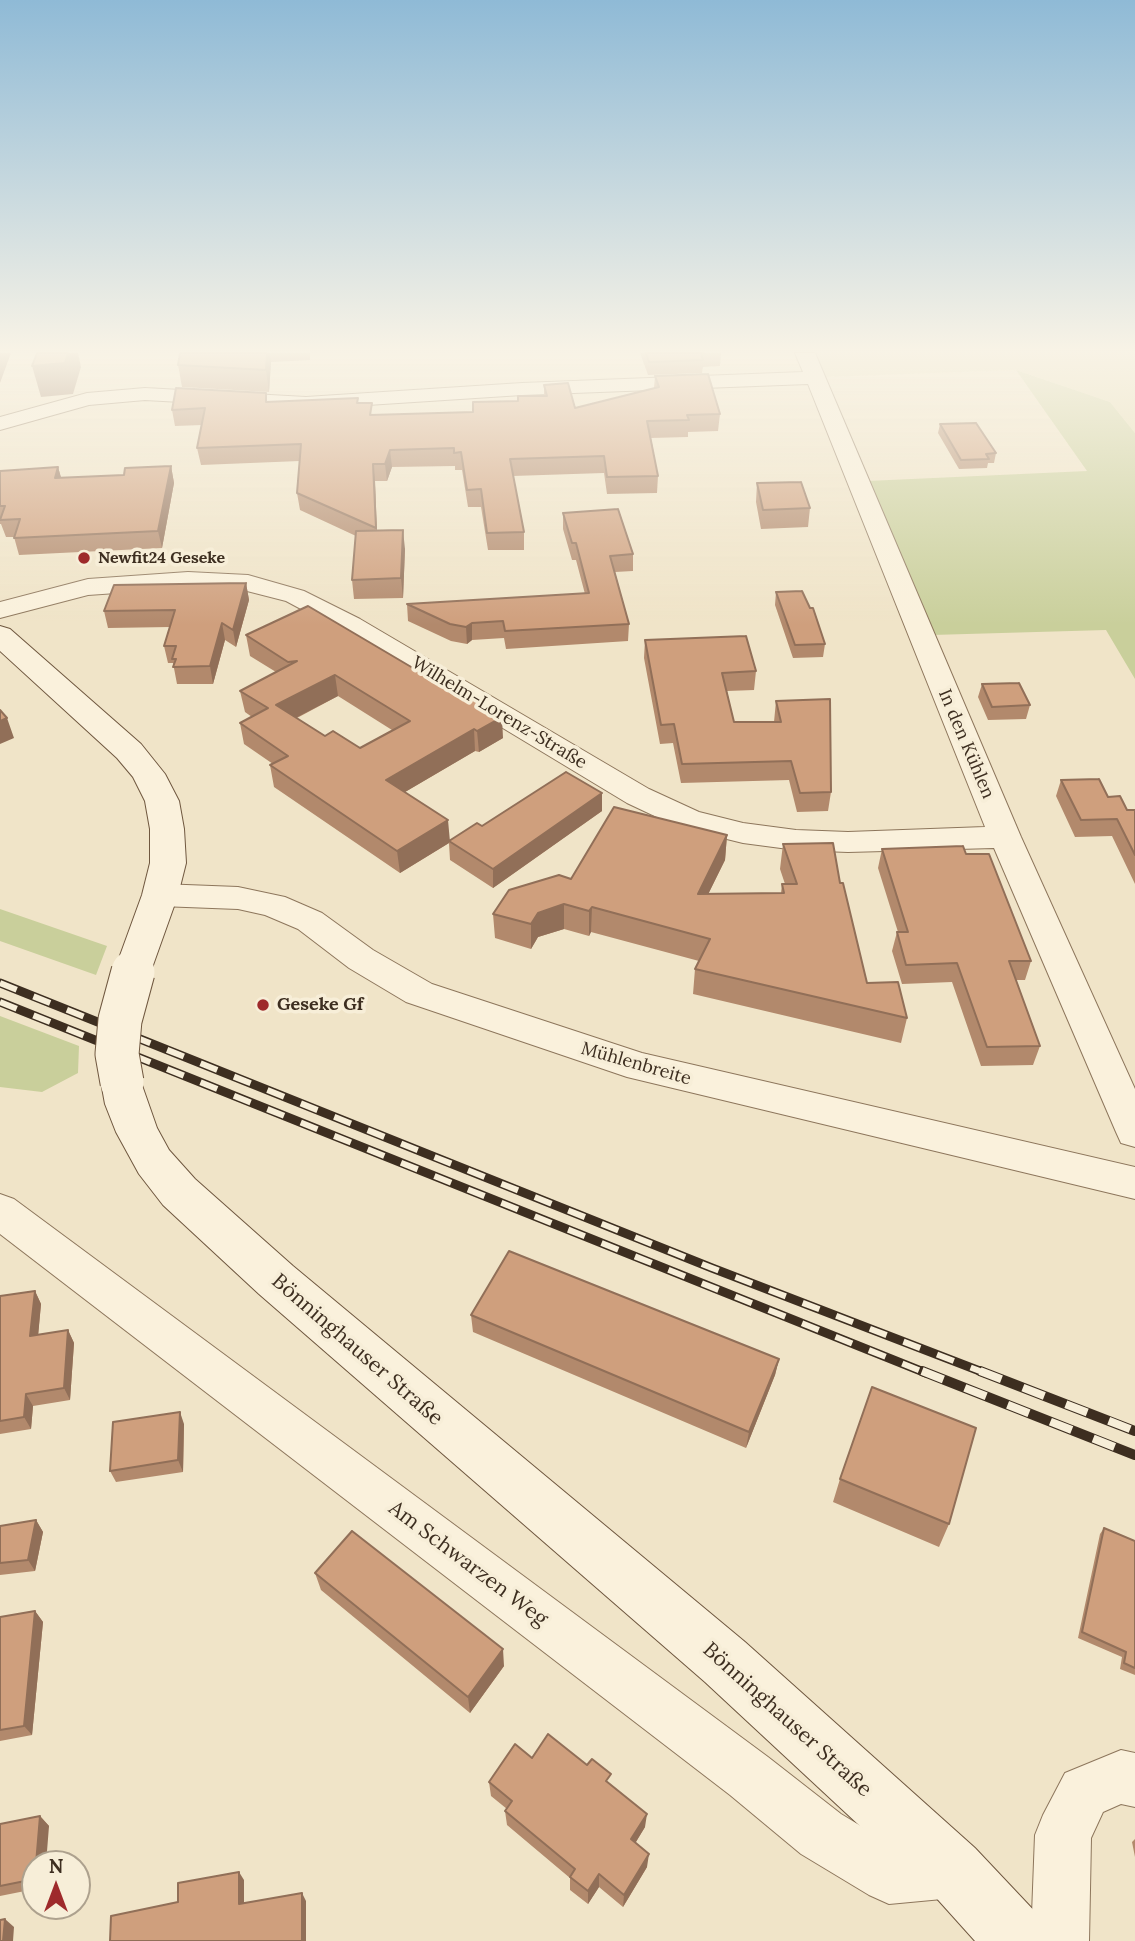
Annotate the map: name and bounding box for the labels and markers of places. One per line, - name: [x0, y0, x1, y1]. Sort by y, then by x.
- place label: Newfit24 Geseke: [98, 548, 225, 568]
- marker: Newfit24 Geseke: [76, 550, 92, 566]
- place label: Geseke Gf: [277, 994, 363, 1016]
- marker: Geseke Gf: [255, 997, 271, 1013]

